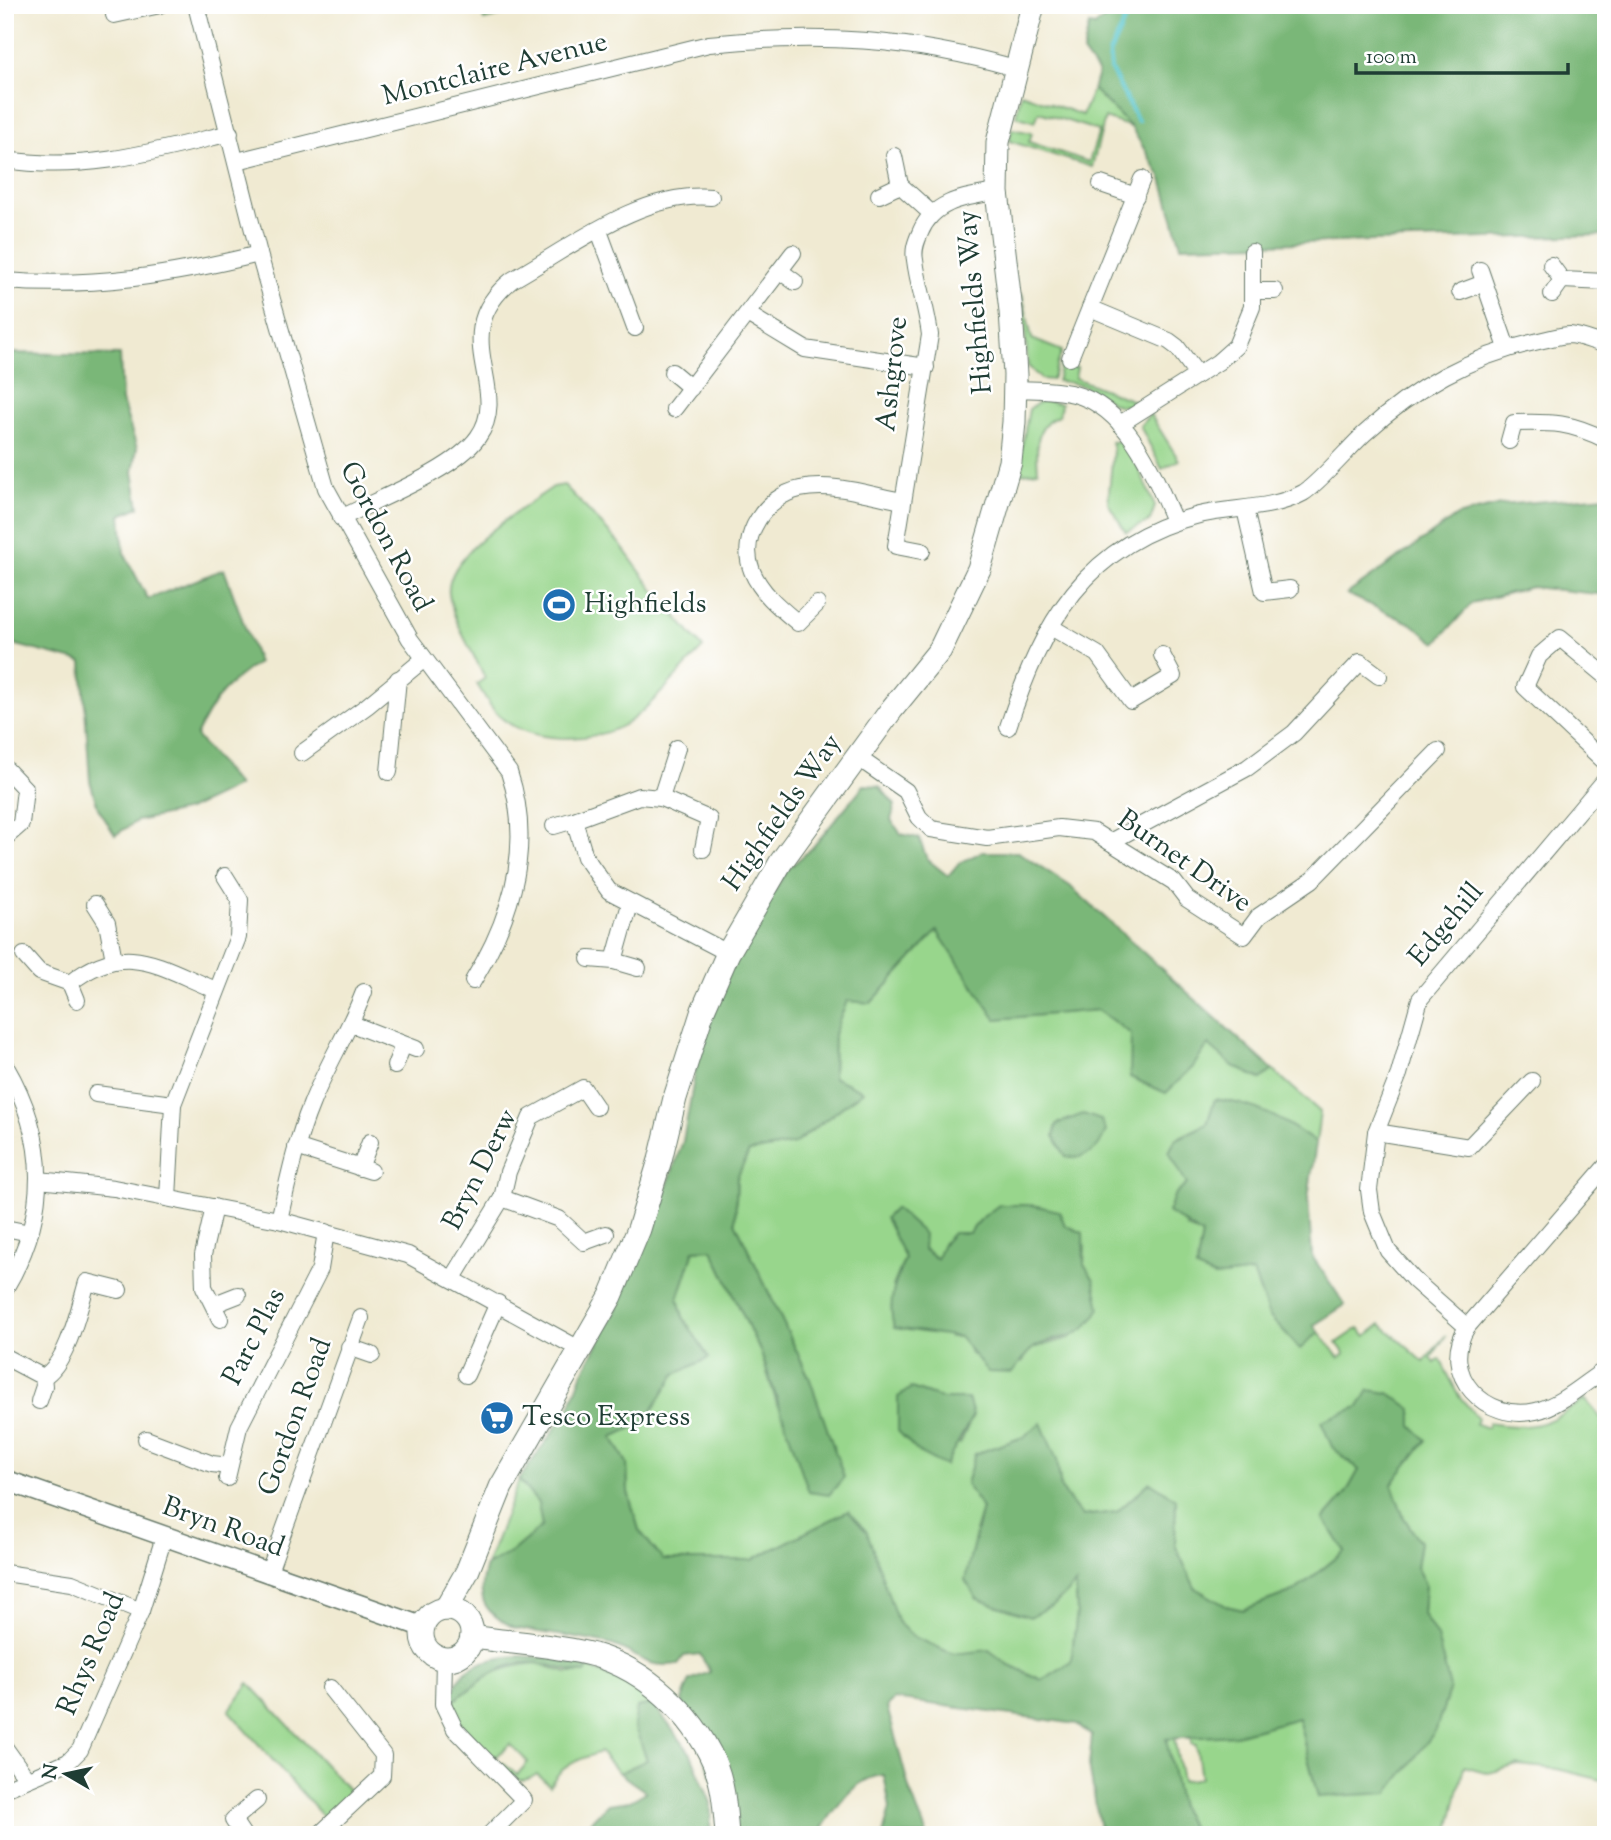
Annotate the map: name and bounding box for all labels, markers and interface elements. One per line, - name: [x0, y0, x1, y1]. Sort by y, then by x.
- street label: Montclaire Avenue: [378, 23, 612, 117]
- scale bar: [1356, 32, 1567, 76]
- text: 100 m: [1366, 43, 1417, 73]
- street label: Highfields Way: [948, 208, 1004, 396]
- street label: Ashgrove: [867, 314, 919, 434]
- street label: Gordon Road: [329, 455, 441, 619]
- place label: Highfields: [584, 585, 707, 625]
- sports icon: Highfields: [540, 586, 578, 624]
- street label: Highfields Way: [714, 726, 852, 900]
- street label: Burnet Drive: [1108, 801, 1260, 923]
- street label: Edgehill: [1400, 874, 1494, 976]
- street label: Bryn Derw: [433, 1102, 529, 1238]
- street label: Parc Plas: [213, 1281, 297, 1393]
- street label: Gordon Road: [249, 1332, 343, 1501]
- place label: Tesco Express: [522, 1398, 690, 1438]
- supermarket icon: Tesco Express: [478, 1399, 516, 1437]
- street label: Bryn Road: [156, 1487, 290, 1569]
- street label: Rhys Road: [48, 1586, 136, 1722]
- north arrow: [32, 1738, 102, 1808]
- text: N: [37, 1762, 66, 1781]

